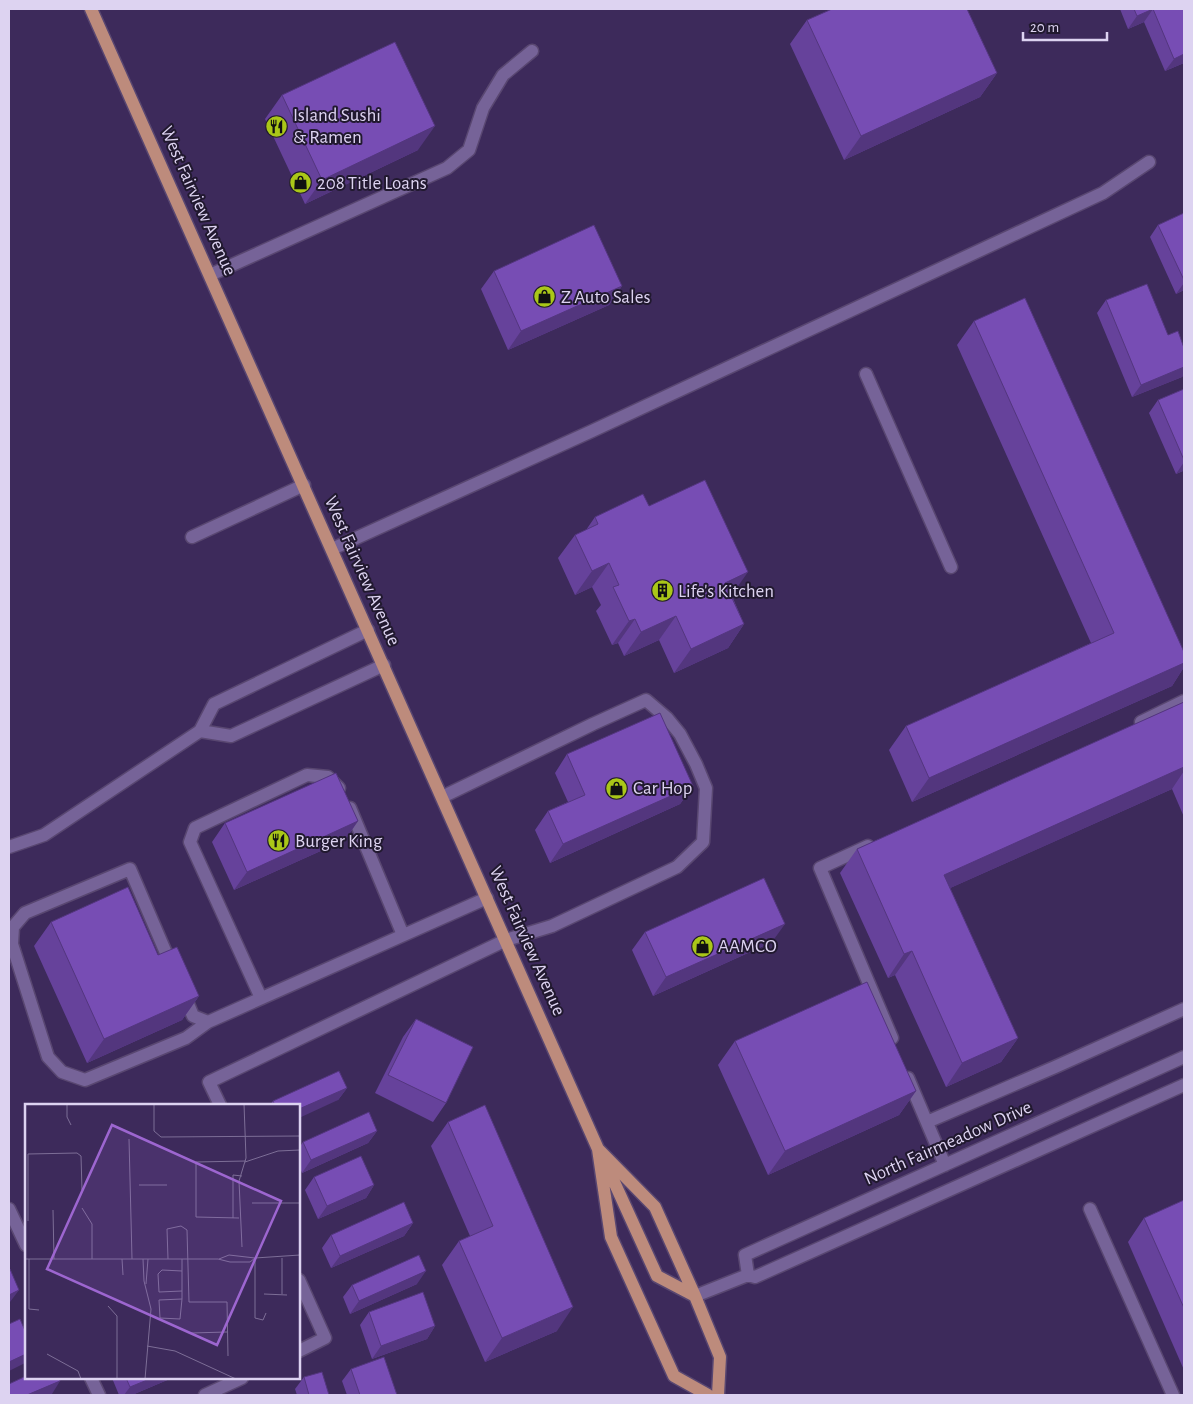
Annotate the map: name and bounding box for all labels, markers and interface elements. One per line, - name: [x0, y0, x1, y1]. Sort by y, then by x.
- scale bar: [1023, 10, 1107, 42]
- text: 20 m: [1030, 20, 1059, 35]
- place label: Island Sushi & Ramen: [293, 106, 381, 147]
- restaurant icon: Island Sushi & Ramen: [265, 114, 289, 138]
- street label: West Fairview Avenue: [157, 123, 239, 279]
- shop icon: 208 Title Loans: [289, 171, 313, 195]
- place label: 208 Title Loans: [317, 174, 427, 193]
- shop icon: Z Auto Sales: [533, 285, 557, 309]
- place label: Z Auto Sales: [561, 288, 651, 307]
- street label: West Fairview Avenue: [321, 493, 403, 649]
- building icon: Life's Kitchen: [650, 579, 674, 603]
- place label: Life's Kitchen: [678, 582, 774, 601]
- shop icon: Car Hop: [605, 776, 629, 800]
- place label: Car Hop: [633, 779, 692, 798]
- restaurant icon: Burger King: [267, 829, 291, 853]
- place label: Burger King: [295, 832, 383, 851]
- street label: West Fairview Avenue: [486, 863, 568, 1019]
- shop icon: AAMCO: [690, 934, 714, 958]
- place label: AAMCO: [718, 937, 777, 956]
- street label: North Fairmeadow Drive: [861, 1097, 1035, 1189]
- inset map: [25, 1104, 300, 1379]

